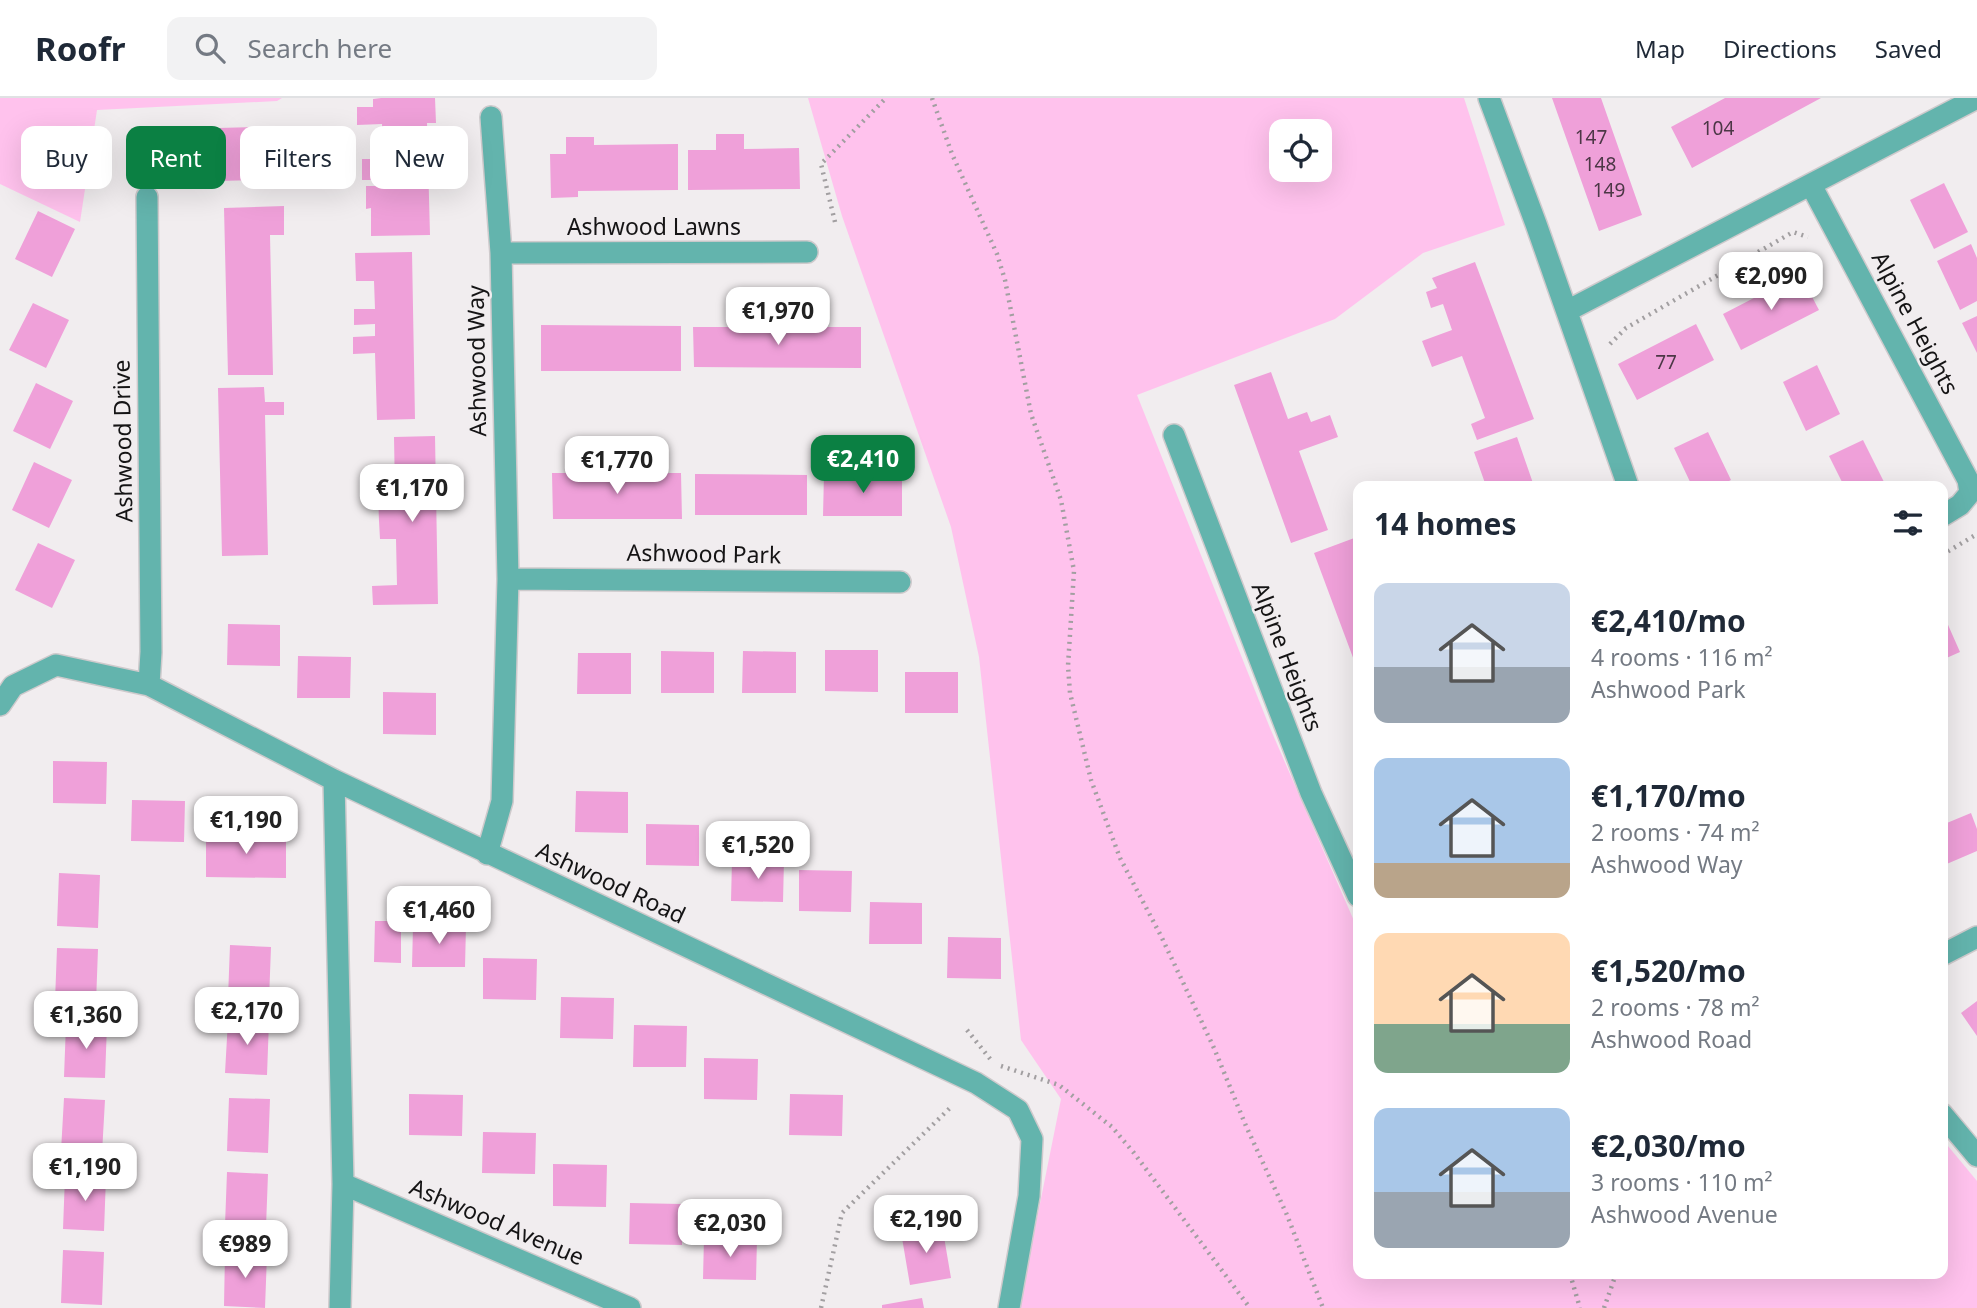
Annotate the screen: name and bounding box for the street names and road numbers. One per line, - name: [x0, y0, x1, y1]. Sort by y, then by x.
- street label: Ashwood Lawns: [567, 210, 741, 242]
- street label: Alpine Heights: [1865, 245, 1967, 400]
- street label: Ashwood Way: [459, 285, 493, 437]
- street label: Ashwood Drive: [105, 359, 139, 523]
- street label: Ashwood Park: [626, 536, 782, 570]
- street label: Alpine Heights: [1245, 577, 1331, 736]
- street label: Ashwood Road: [532, 834, 691, 931]
- street label: Ashwood Avenue: [405, 1170, 590, 1272]

